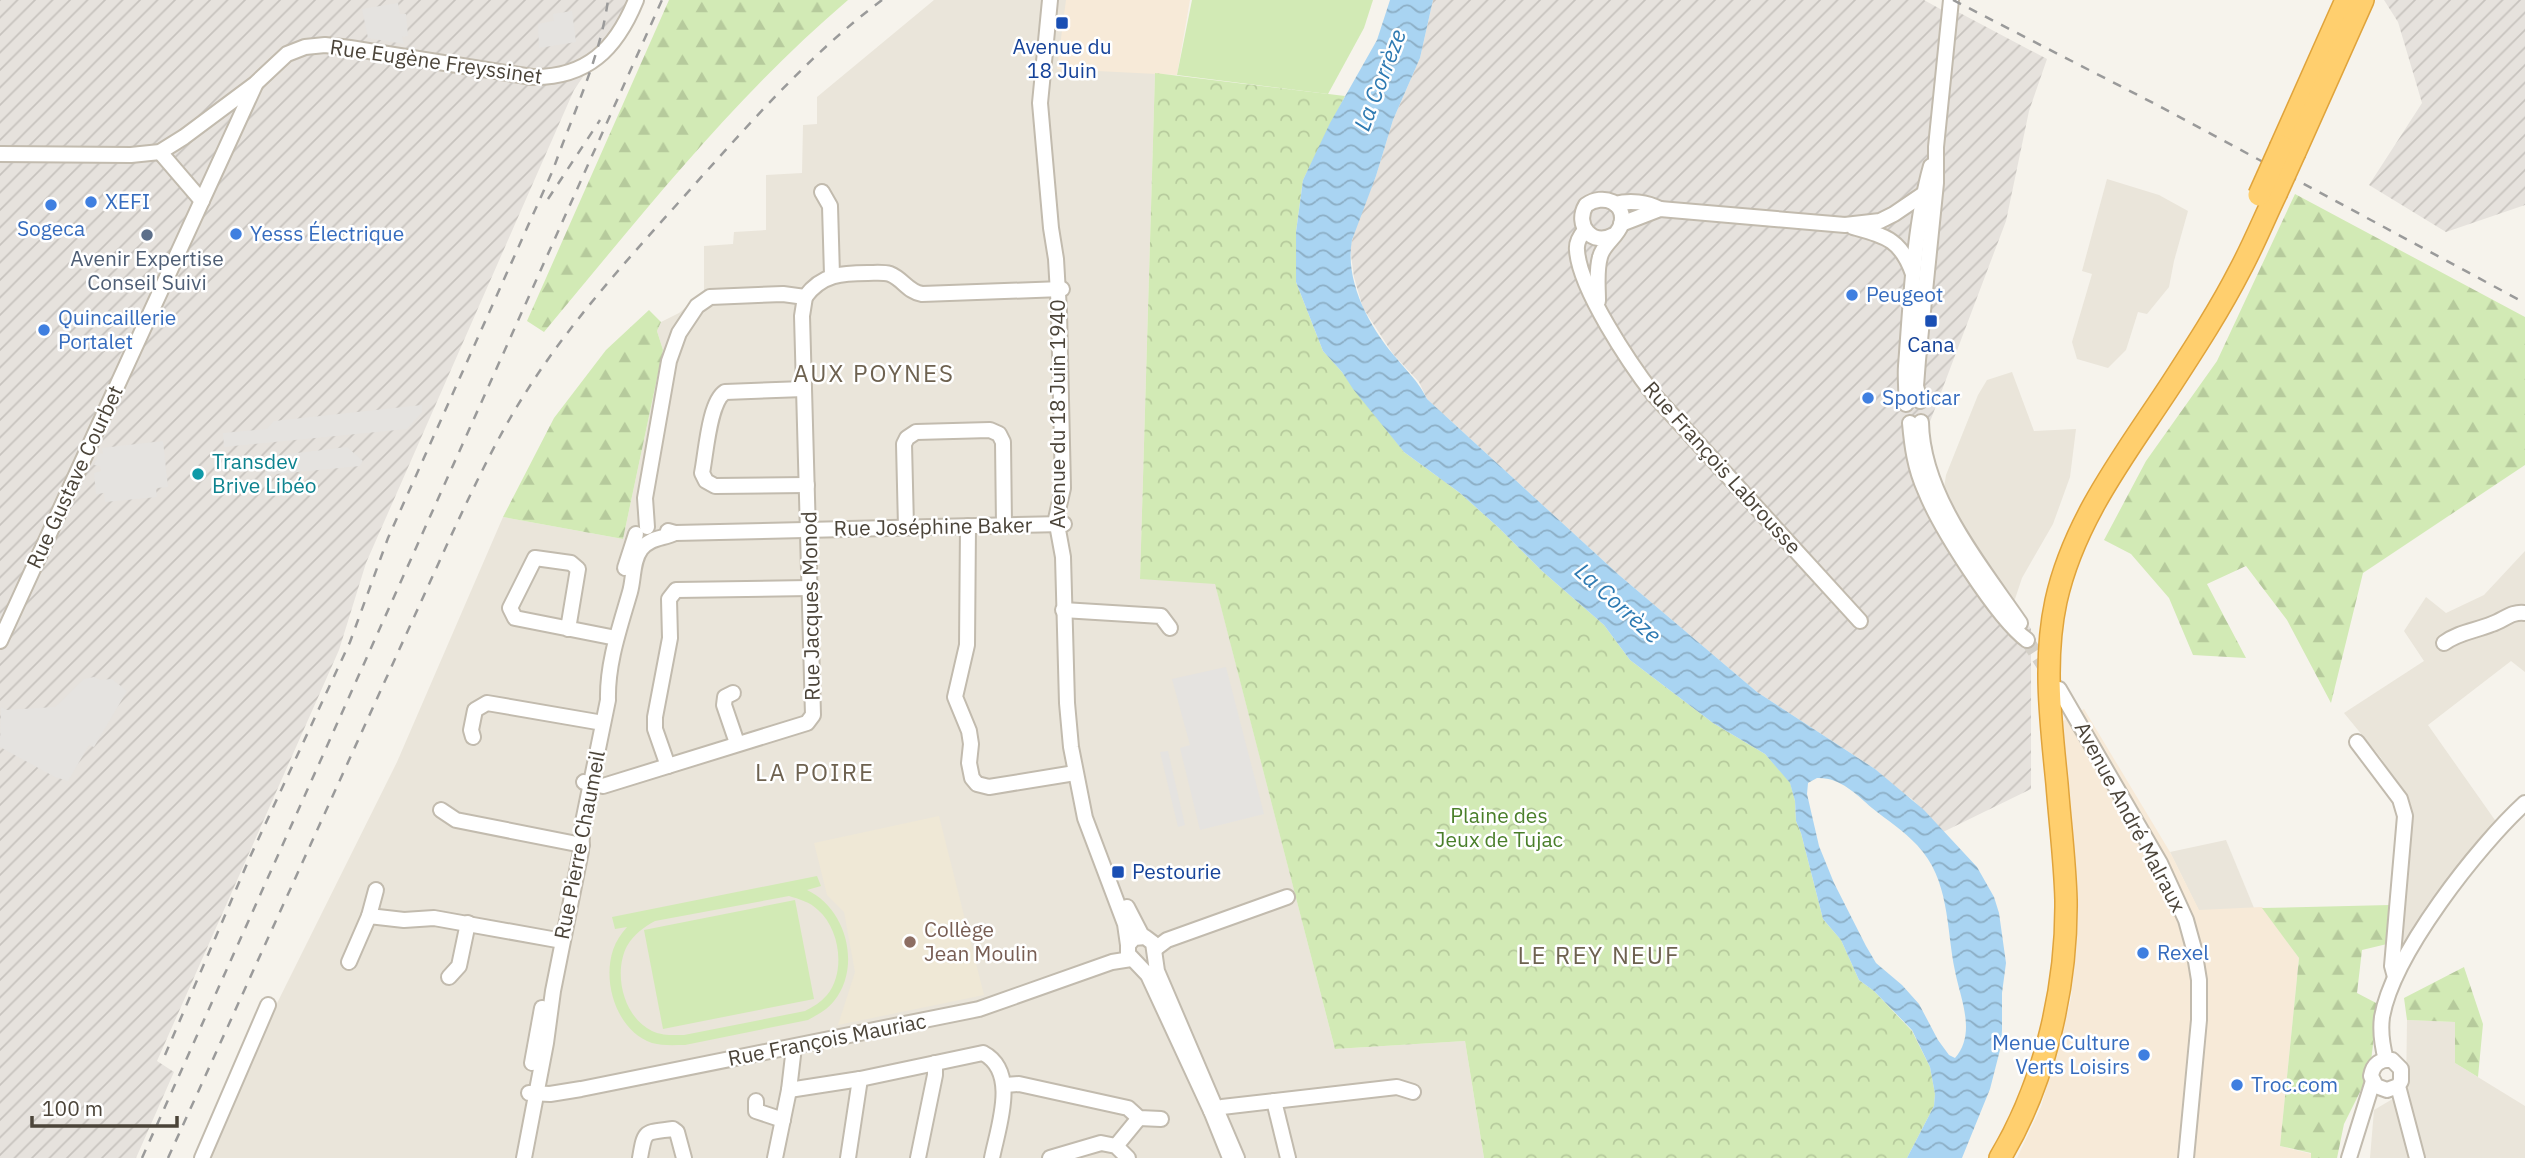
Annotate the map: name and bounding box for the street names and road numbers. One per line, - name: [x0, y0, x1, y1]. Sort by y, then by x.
- street label: Rue Eugène Freyssinet: [328, 32, 544, 90]
- street label: Avenue du 18 Juin 1940: [1043, 299, 1071, 529]
- street label: Rue François Labrousse: [1638, 375, 1808, 560]
- street label: Rue Gustave Courbet: [19, 380, 129, 573]
- street label: Rue Joséphine Baker: [833, 510, 1033, 542]
- street label: Rue Jacques Monod: [794, 511, 826, 701]
- street label: Avenue André Malraux: [2069, 716, 2193, 917]
- street label: Rue Pierre Chaumeil: [547, 748, 611, 942]
- street label: Rue François Mauriac: [725, 1006, 928, 1072]

